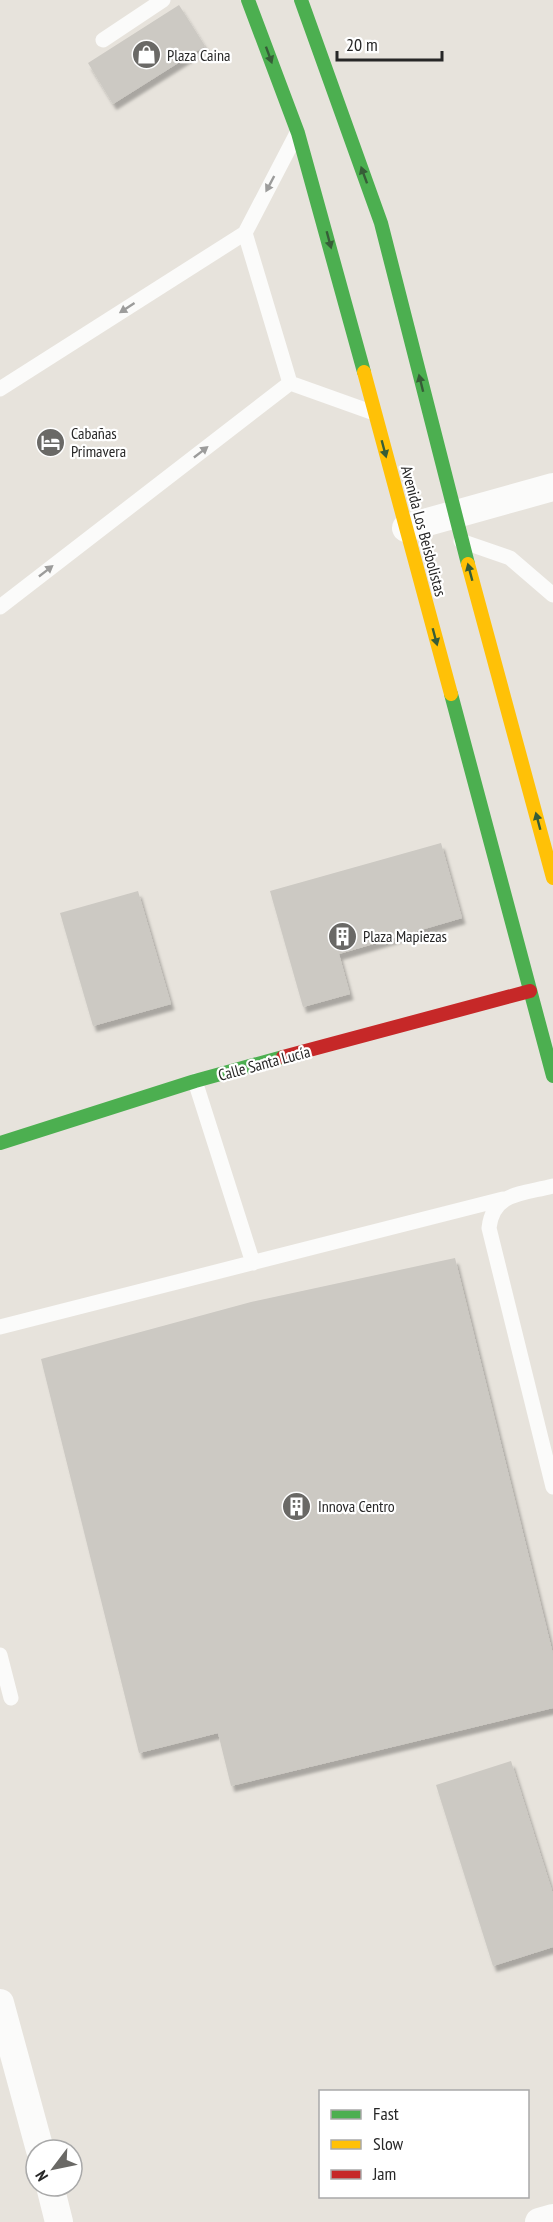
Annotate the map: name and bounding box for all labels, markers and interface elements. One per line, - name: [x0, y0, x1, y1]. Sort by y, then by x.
- scale bar: [337, 24, 442, 62]
- text: 20 m: [346, 33, 378, 56]
- shop icon: Plaza Caina: [130, 39, 162, 71]
- place label: Plaza Caina: [167, 45, 230, 65]
- one-way arrow: [264, 46, 274, 64]
- one-way arrow: [359, 166, 368, 184]
- one-way arrow: [266, 176, 275, 193]
- one-way arrow: [325, 231, 334, 249]
- one-way arrow: [119, 303, 135, 314]
- one-way arrow: [416, 374, 426, 393]
- place label: Cabañas Primavera: [71, 423, 126, 461]
- hotel icon: Cabañas Primavera: [34, 426, 66, 458]
- one-way arrow: [380, 440, 390, 458]
- one-way arrow: [193, 446, 208, 458]
- street label: Avenida Los Beisbolistas: [397, 463, 451, 599]
- one-way arrow: [464, 563, 474, 581]
- one-way arrow: [38, 565, 54, 577]
- one-way arrow: [431, 628, 440, 646]
- one-way arrow: [532, 812, 542, 830]
- building icon: Plaza Mapiezas: [326, 920, 358, 952]
- place label: Plaza Mapiezas: [363, 926, 447, 946]
- street label: Calle Santa Lucía: [216, 1041, 312, 1085]
- building icon: Innova Centro: [281, 1490, 313, 1522]
- place label: Innova Centro: [318, 1496, 395, 1516]
- legend: [319, 2090, 529, 2198]
- text: Fast: [373, 2102, 399, 2125]
- text: Slow: [373, 2132, 404, 2155]
- north arrow: [24, 2138, 84, 2198]
- text: Jam: [372, 2162, 396, 2185]
- text: N: [31, 2167, 52, 2185]

